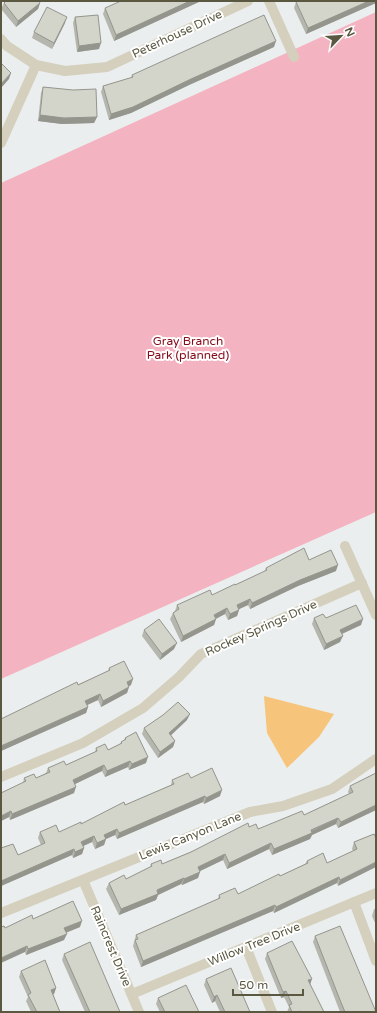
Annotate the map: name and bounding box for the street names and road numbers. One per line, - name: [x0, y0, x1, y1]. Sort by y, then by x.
- street label: Peterhouse Drive: [130, 7, 224, 61]
- street label: Rockey Springs Drive: [203, 597, 319, 659]
- street label: Lewis Canyon Lane: [137, 809, 243, 863]
- street label: Raincrest Drive: [88, 904, 134, 989]
- street label: Willow Tree Drive: [206, 919, 302, 969]

